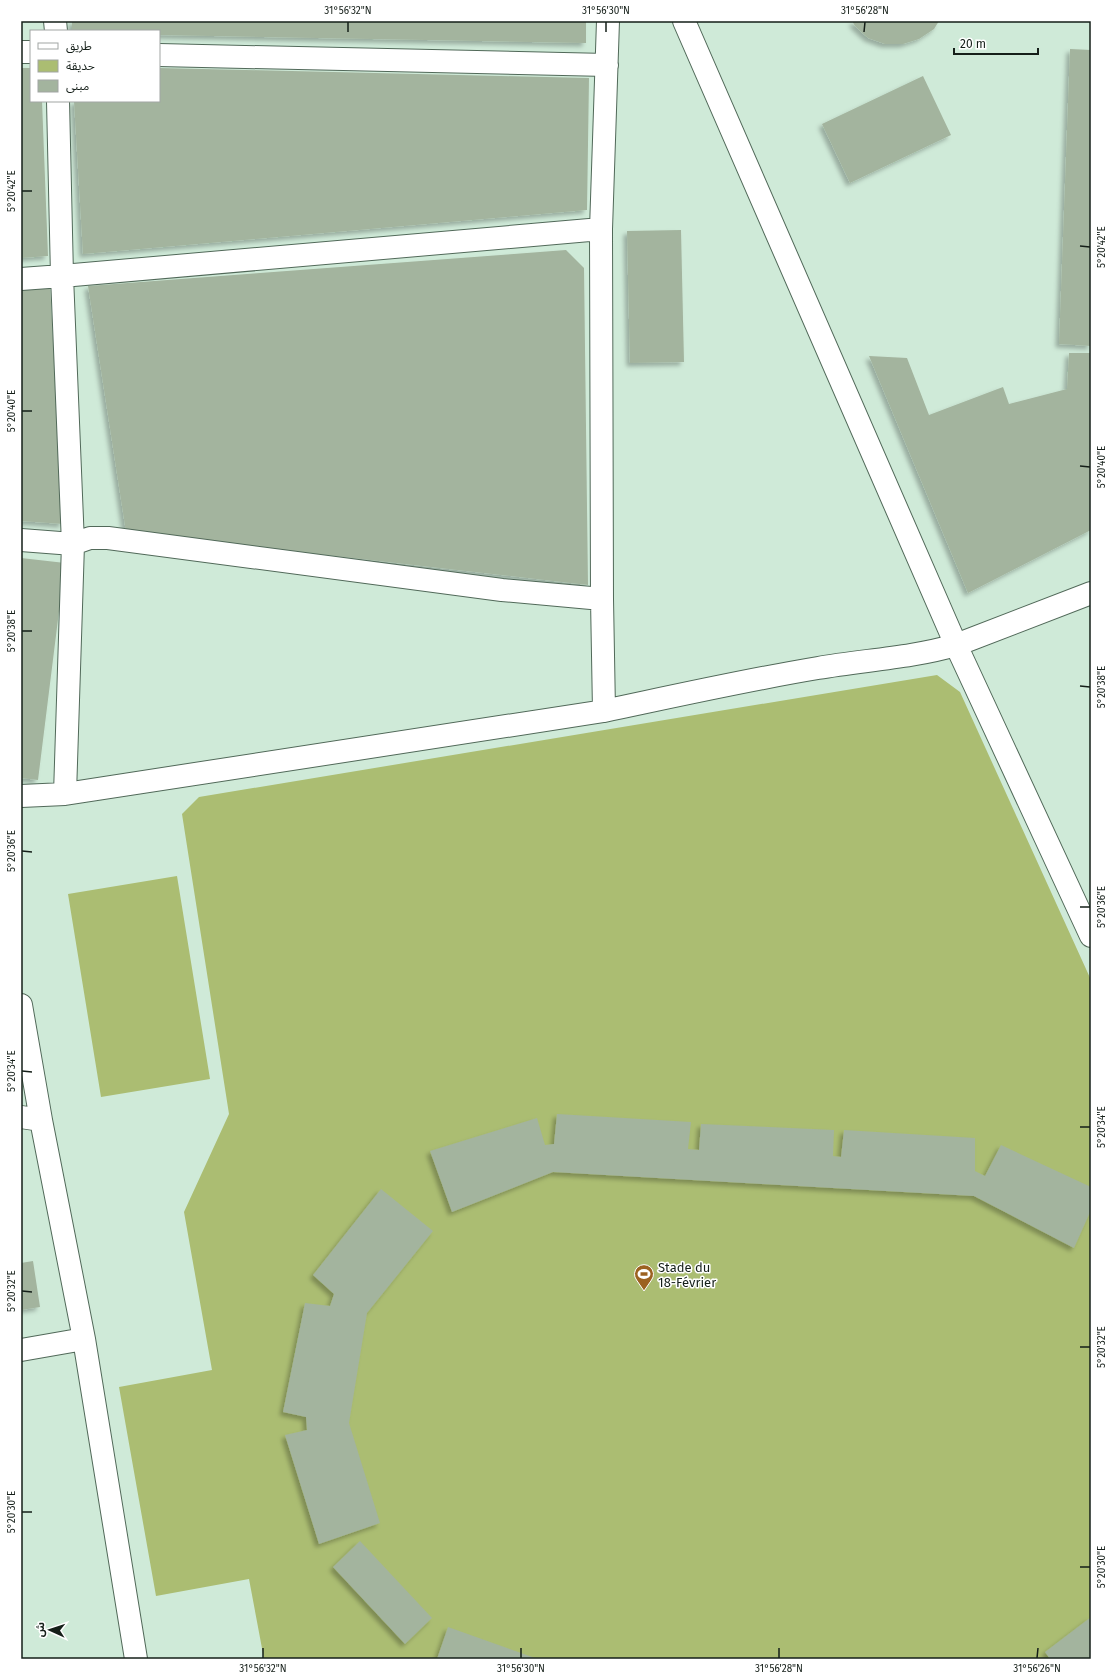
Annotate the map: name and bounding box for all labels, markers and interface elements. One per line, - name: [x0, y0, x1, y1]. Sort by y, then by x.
- text: 31°56'32"N: [324, 5, 372, 17]
- text: 31°56'30"N: [582, 5, 630, 17]
- text: 31°56'28"N: [841, 5, 889, 17]
- legend: [30, 30, 160, 102]
- scale bar: [954, 30, 1038, 56]
- text: 20 m: [960, 37, 986, 51]
- text: طريق: [66, 39, 92, 54]
- text: حديقة: [66, 59, 95, 73]
- text: مبنى: [66, 79, 89, 93]
- text: 5°20'42"E: [6, 170, 18, 212]
- text: 5°20'42"E: [1096, 226, 1108, 268]
- text: 5°20'40"E: [6, 390, 18, 432]
- text: 5°20'40"E: [1096, 446, 1108, 488]
- text: 5°20'38"E: [6, 610, 18, 652]
- text: 5°20'38"E: [1096, 666, 1108, 708]
- text: 5°20'36"E: [6, 830, 18, 872]
- text: 5°20'36"E: [1096, 886, 1108, 928]
- text: 5°20'34"E: [6, 1050, 18, 1092]
- text: 5°20'34"E: [1096, 1106, 1108, 1148]
- place label: Stade du 18-Février: [658, 1260, 716, 1290]
- sports icon: Stade du 18-Février: [633, 1263, 655, 1291]
- text: 5°20'32"E: [6, 1270, 18, 1312]
- text: 5°20'32"E: [1096, 1326, 1108, 1368]
- text: 5°20'30"E: [6, 1491, 18, 1533]
- text: 5°20'30"E: [1096, 1546, 1108, 1588]
- north arrow: [30, 1610, 70, 1650]
- text: ش: [34, 1622, 47, 1637]
- text: 31°56'32"N: [239, 1663, 287, 1675]
- text: 31°56'30"N: [497, 1663, 545, 1675]
- text: 31°56'28"N: [755, 1663, 803, 1675]
- text: 31°56'26"N: [1013, 1663, 1061, 1675]

